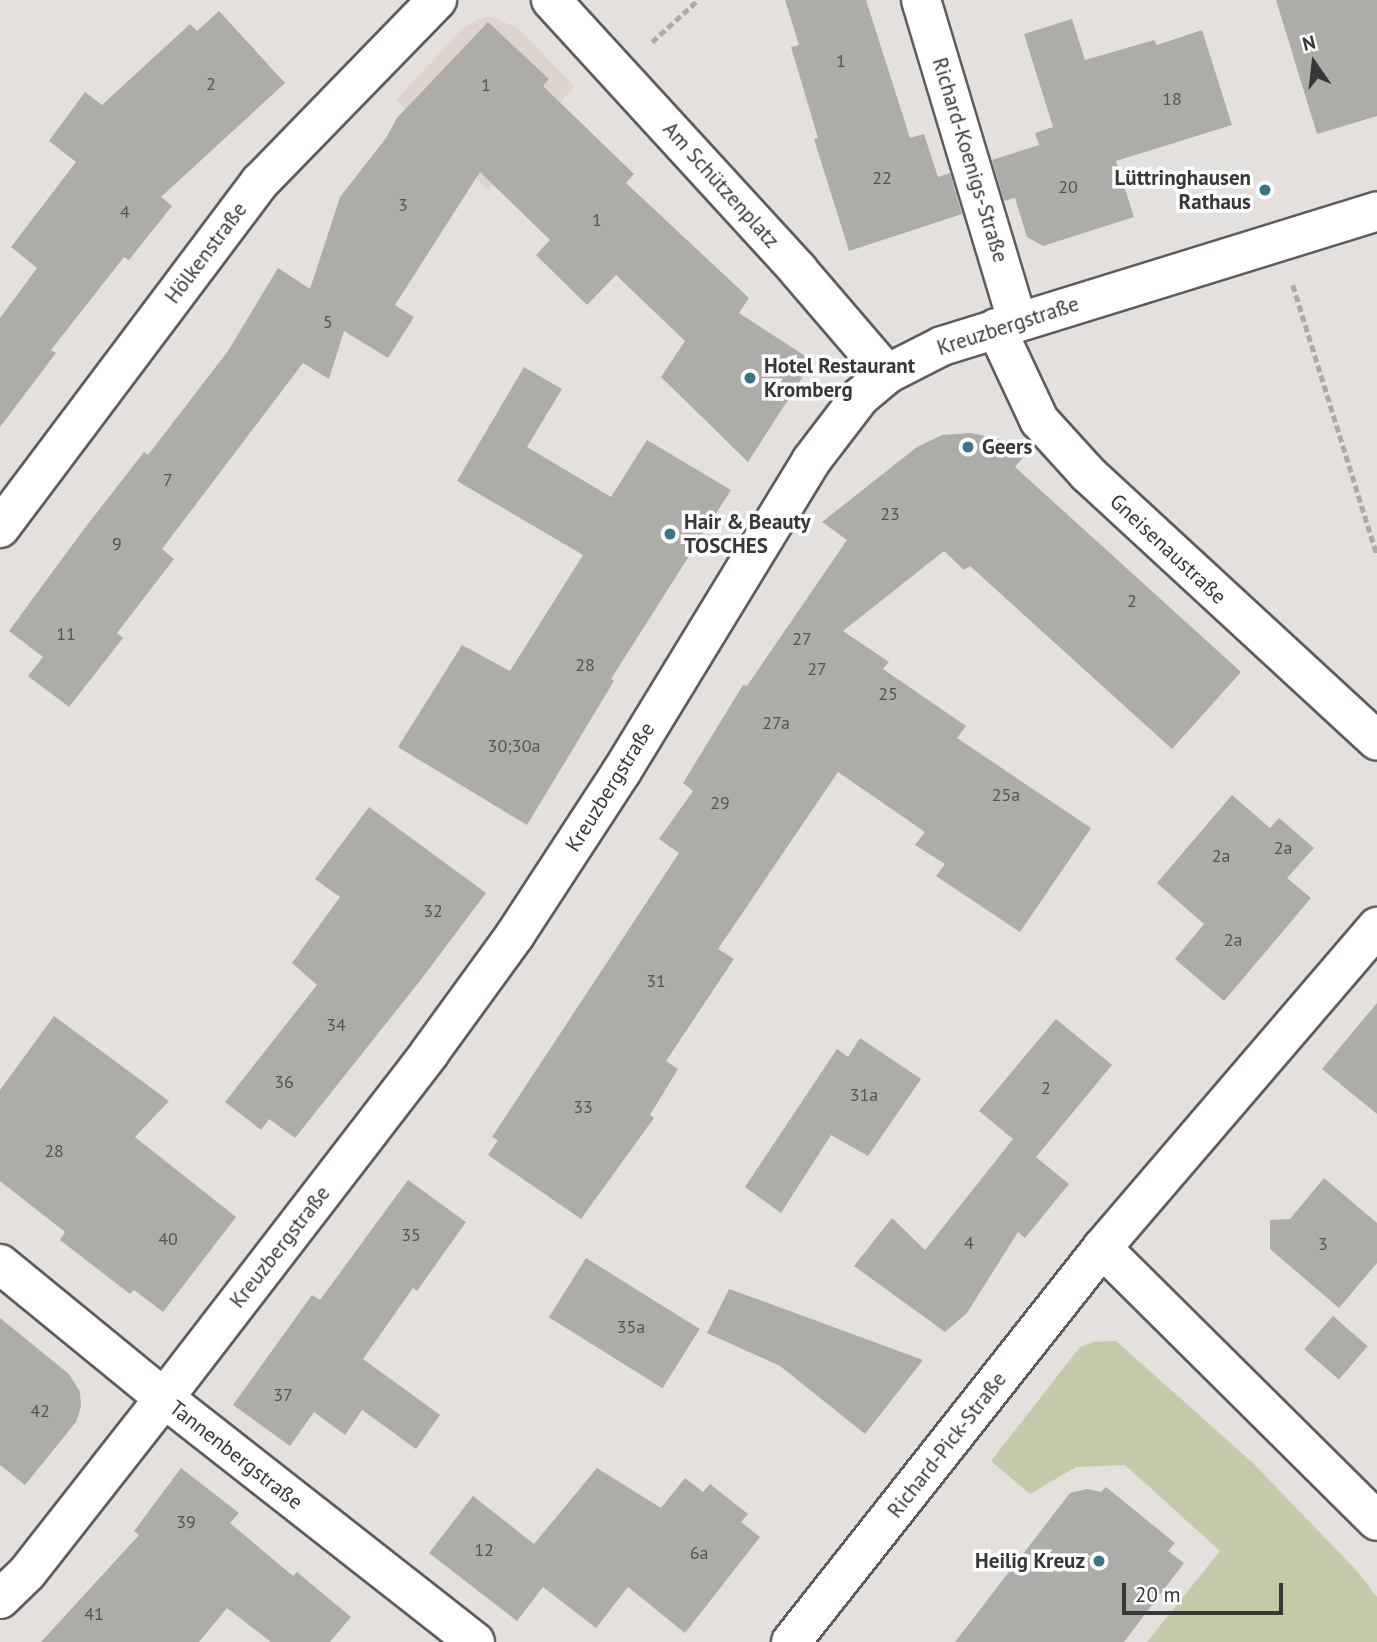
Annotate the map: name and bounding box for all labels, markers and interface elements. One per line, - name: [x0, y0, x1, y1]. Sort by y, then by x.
- north arrow: [1279, 28, 1349, 98]
- text: N: [1300, 29, 1318, 56]
- house number: 1: [836, 50, 846, 72]
- street label: Richard-Koenigs-Straße: [927, 54, 1013, 266]
- house number: 2: [206, 73, 216, 95]
- house number: 1: [481, 74, 491, 96]
- house number: 18: [1162, 88, 1182, 110]
- street label: Am Schützenplatz: [658, 117, 784, 253]
- place label: Lüttringhausen Rathaus: [1114, 165, 1251, 215]
- house number: 22: [872, 167, 892, 189]
- house number: 20: [1058, 176, 1078, 198]
- marker: Lüttringhausen Rathaus: [1257, 182, 1273, 198]
- house number: 3: [398, 194, 408, 216]
- street label: Hölkenstraße: [160, 197, 252, 309]
- house number: 4: [120, 201, 130, 223]
- house number: 1: [592, 209, 602, 231]
- street label: Kreuzbergstraße: [934, 291, 1082, 361]
- house number: 5: [323, 311, 333, 333]
- place label: Hotel Restaurant Kromberg: [764, 353, 915, 403]
- marker: Hotel Restaurant Kromberg: [742, 370, 758, 386]
- place label: Geers: [982, 434, 1032, 460]
- marker: Geers: [960, 439, 976, 455]
- house number: 7: [163, 469, 173, 491]
- street label: Gneisenaustraße: [1105, 489, 1231, 609]
- house number: 23: [880, 503, 900, 525]
- place label: Hair & Beauty TOSCHES: [684, 509, 811, 559]
- marker: Hair & Beauty TOSCHES: [662, 526, 678, 542]
- house number: 9: [112, 533, 122, 555]
- house number: 2: [1127, 590, 1137, 612]
- house number: 11: [56, 623, 76, 645]
- house number: 27: [792, 628, 812, 650]
- house number: 28: [575, 654, 595, 676]
- house number: 27: [807, 658, 827, 680]
- house number: 25: [878, 683, 898, 705]
- house number: 27a: [762, 712, 790, 734]
- street label: Kreuzbergstraße: [560, 718, 660, 856]
- house number: 30;30a: [488, 735, 540, 757]
- house number: 25a: [992, 784, 1020, 806]
- house number: 29: [710, 792, 730, 814]
- house number: 2a: [1274, 837, 1292, 859]
- house number: 2a: [1212, 845, 1230, 867]
- house number: 32: [423, 900, 443, 922]
- house number: 2a: [1224, 929, 1242, 951]
- house number: 31: [646, 970, 666, 992]
- house number: 34: [326, 1014, 346, 1036]
- house number: 36: [274, 1071, 294, 1093]
- house number: 2: [1041, 1077, 1051, 1099]
- house number: 31a: [850, 1084, 878, 1106]
- house number: 33: [573, 1096, 593, 1118]
- house number: 28: [44, 1140, 64, 1162]
- street label: Kreuzbergstraße: [225, 1181, 335, 1313]
- house number: 35: [401, 1224, 421, 1246]
- house number: 40: [158, 1228, 178, 1250]
- house number: 4: [964, 1232, 974, 1254]
- house number: 3: [1318, 1233, 1328, 1255]
- house number: 35a: [617, 1316, 645, 1338]
- street label: Richard-Pick-Straße: [882, 1367, 1012, 1523]
- house number: 37: [273, 1384, 293, 1406]
- street label: Tannenbergstraße: [164, 1395, 308, 1515]
- house number: 42: [30, 1400, 50, 1422]
- house number: 39: [176, 1511, 196, 1533]
- house number: 12: [474, 1539, 494, 1561]
- house number: 6a: [690, 1542, 708, 1564]
- place label: Heilig Kreuz: [975, 1548, 1085, 1574]
- marker: Heilig Kreuz: [1091, 1553, 1107, 1569]
- scale bar: [1125, 1568, 1286, 1612]
- text: 20 m: [1135, 1581, 1181, 1608]
- house number: 41: [84, 1603, 104, 1625]

